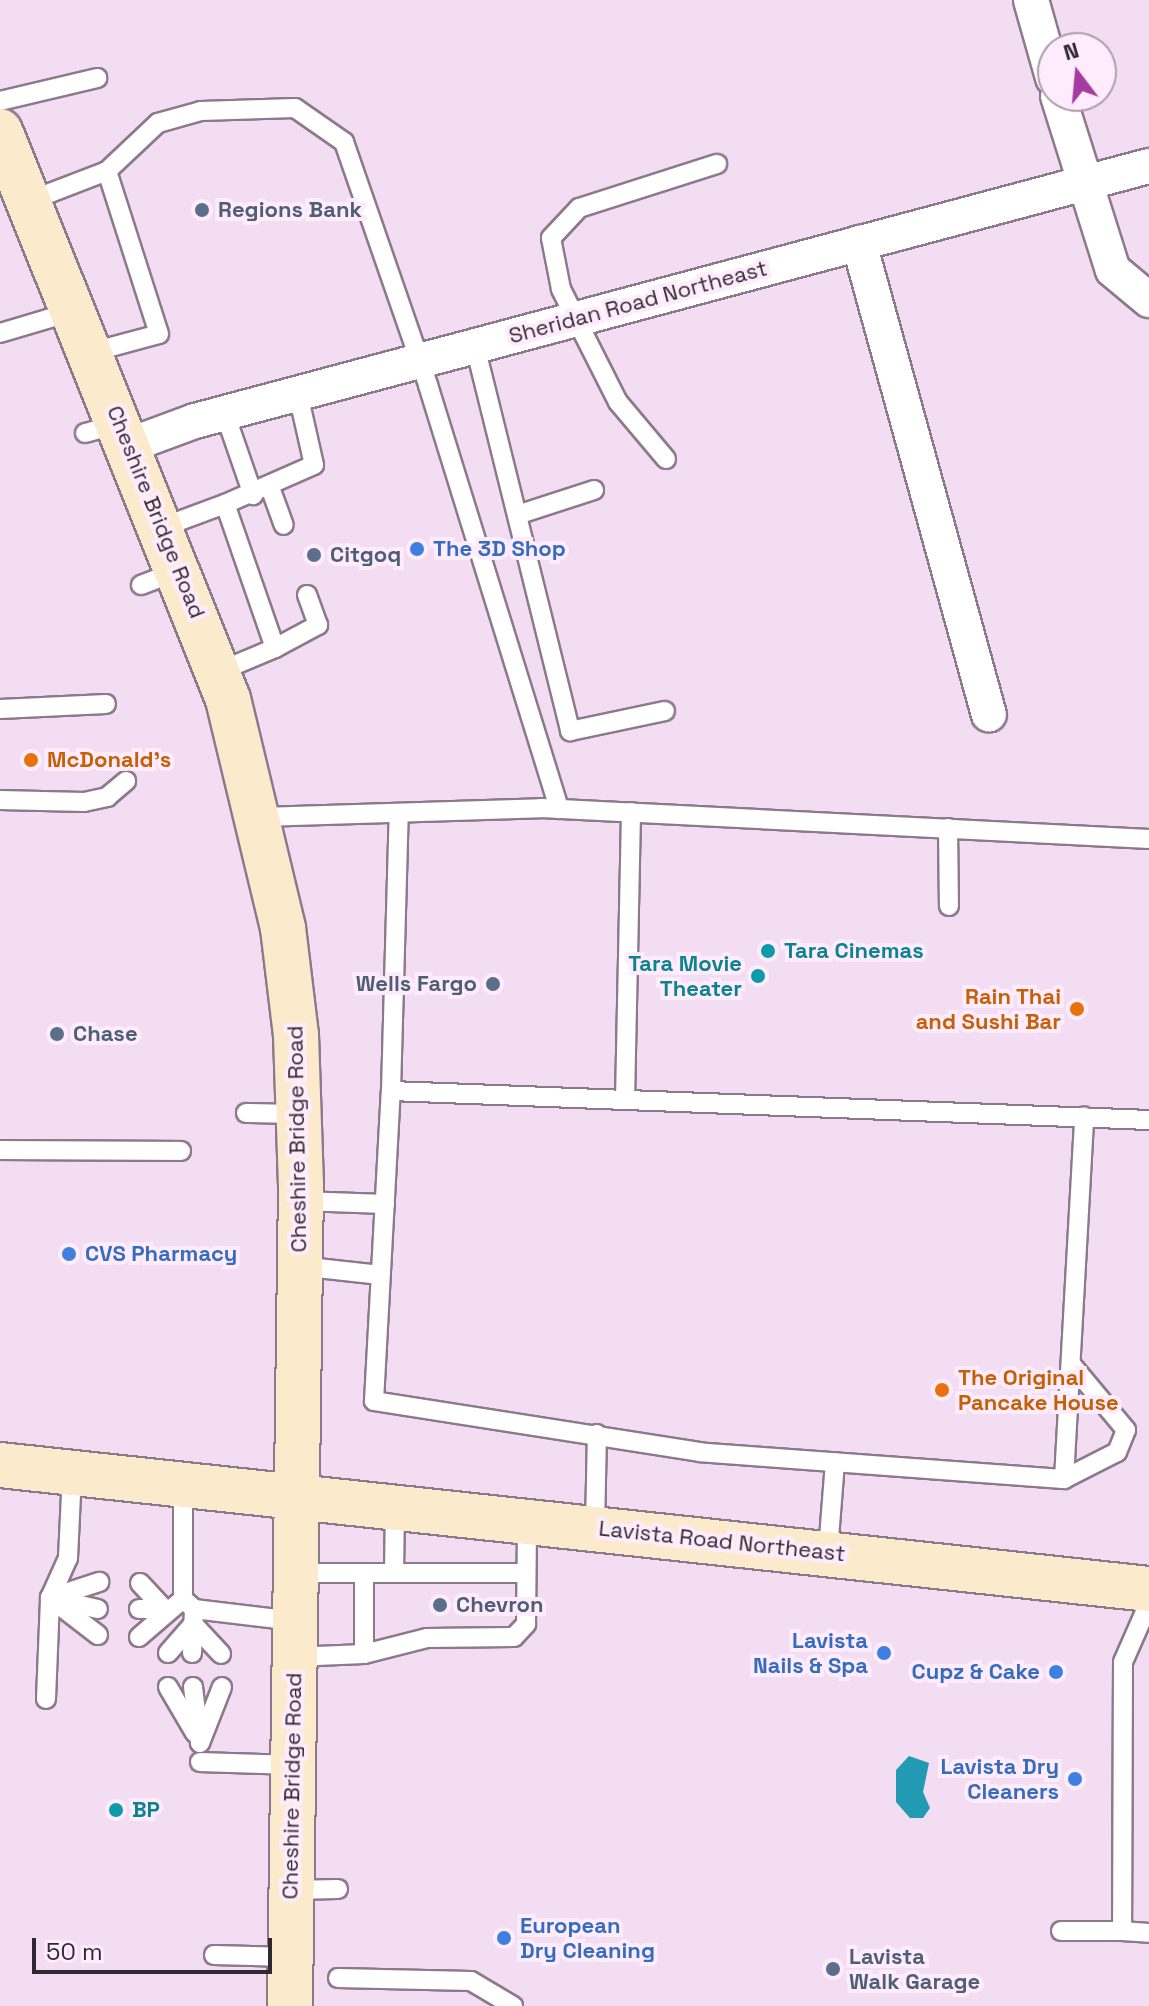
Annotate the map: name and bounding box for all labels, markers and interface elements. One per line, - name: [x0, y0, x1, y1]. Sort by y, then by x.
- north arrow: [1037, 32, 1117, 112]
- text: N: [1060, 35, 1082, 66]
- place label: Regions Bank: [218, 197, 362, 223]
- marker: Regions Bank: [193, 201, 211, 219]
- street label: Sheridan Road Northeast: [506, 255, 770, 349]
- street label: Cheshire Bridge Road: [101, 402, 211, 622]
- place label: The 3D Shop: [433, 536, 566, 562]
- marker: The 3D Shop: [408, 540, 426, 558]
- place label: Citgoq: [330, 542, 401, 568]
- marker: Citgoq: [305, 546, 323, 564]
- place label: McDonald's: [47, 747, 171, 773]
- marker: McDonald's: [22, 751, 40, 769]
- place label: Tara Cinemas: [784, 938, 924, 964]
- marker: Tara Cinemas: [759, 942, 777, 960]
- place label: Tara Movie Theater: [628, 950, 742, 1002]
- marker: Tara Movie Theater: [749, 967, 767, 985]
- place label: Wells Fargo: [356, 971, 477, 997]
- marker: Wells Fargo: [484, 975, 502, 993]
- place label: Rain Thai and Sushi Bar: [916, 983, 1061, 1034]
- marker: Rain Thai and Sushi Bar: [1068, 1000, 1086, 1018]
- place label: Chase: [73, 1021, 138, 1047]
- marker: Chase: [48, 1025, 66, 1043]
- street label: Cheshire Bridge Road: [282, 1025, 312, 1253]
- place label: CVS Pharmacy: [85, 1241, 237, 1267]
- marker: CVS Pharmacy: [60, 1245, 78, 1263]
- place label: The Original Pancake House: [958, 1364, 1119, 1416]
- marker: The Original Pancake House: [933, 1381, 951, 1399]
- street label: Lavista Road Northeast: [597, 1515, 847, 1567]
- place label: Chevron: [456, 1592, 543, 1618]
- marker: Chevron: [431, 1596, 449, 1614]
- place label: Lavista Nails & Spa: [753, 1627, 868, 1678]
- marker: Lavista Nails & Spa: [875, 1644, 893, 1662]
- place label: Cupz & Cake: [912, 1659, 1040, 1685]
- marker: Cupz & Cake: [1047, 1663, 1065, 1681]
- street label: Cheshire Bridge Road: [277, 1672, 307, 1900]
- place label: Lavista Dry Cleaners: [941, 1753, 1059, 1804]
- marker: Lavista Dry Cleaners: [1066, 1770, 1084, 1788]
- place label: BP: [132, 1797, 160, 1823]
- marker: BP: [107, 1801, 125, 1819]
- place label: European Dry Cleaning: [520, 1912, 655, 1964]
- scale bar: [36, 1922, 276, 1972]
- marker: European Dry Cleaning: [495, 1929, 513, 1947]
- text: 50 m: [46, 1936, 103, 1967]
- place label: Lavista Walk Garage: [849, 1943, 980, 1994]
- marker: Lavista Walk Garage: [824, 1960, 842, 1978]

